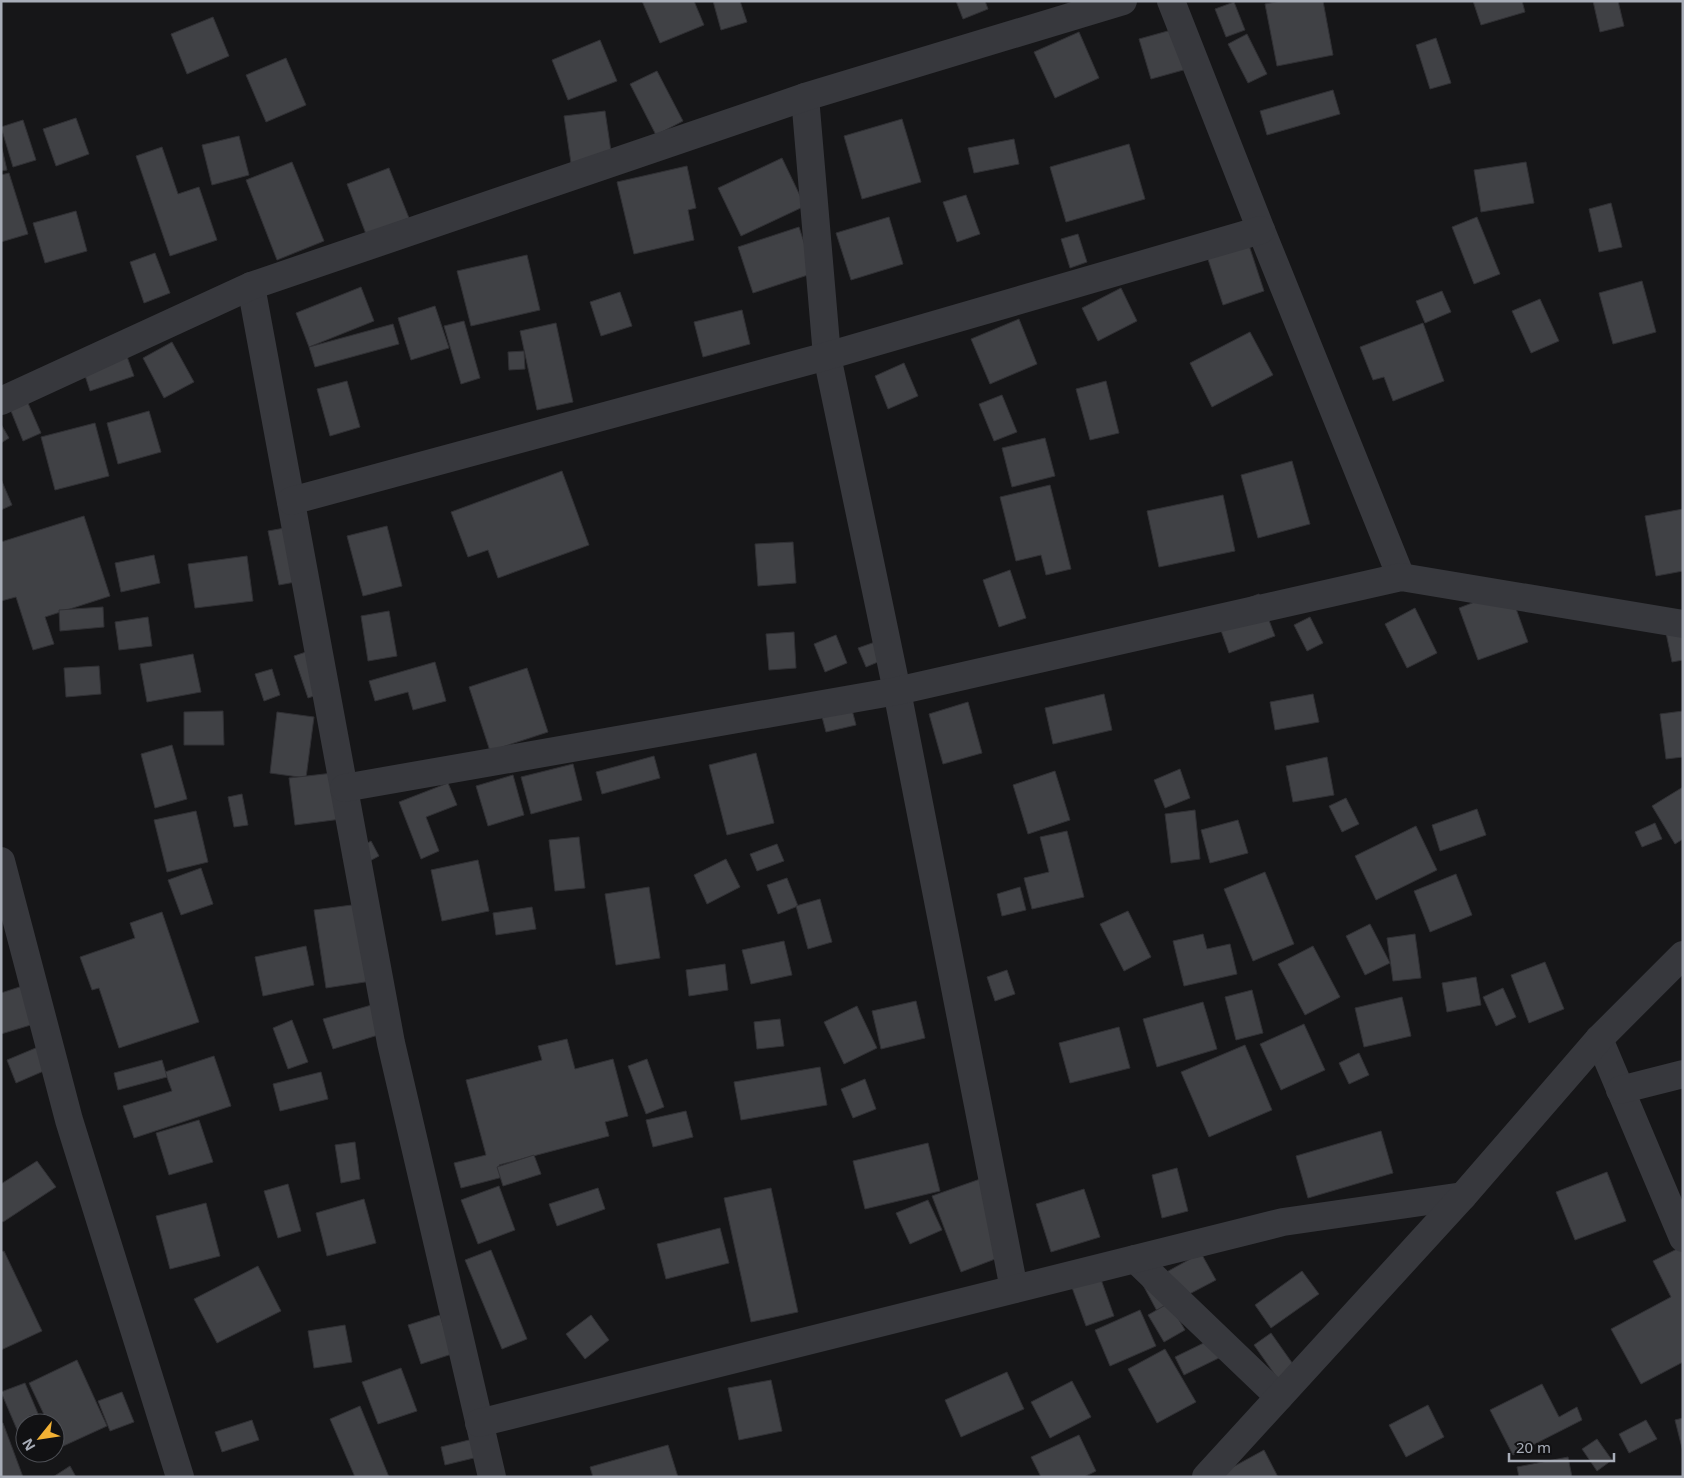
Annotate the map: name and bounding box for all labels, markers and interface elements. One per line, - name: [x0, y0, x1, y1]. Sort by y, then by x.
- north arrow: [15, 1413, 65, 1463]
- scale bar: [1509, 1430, 1614, 1462]
- text: N: [17, 1435, 39, 1454]
- text: 20 m: [1516, 1437, 1551, 1457]

